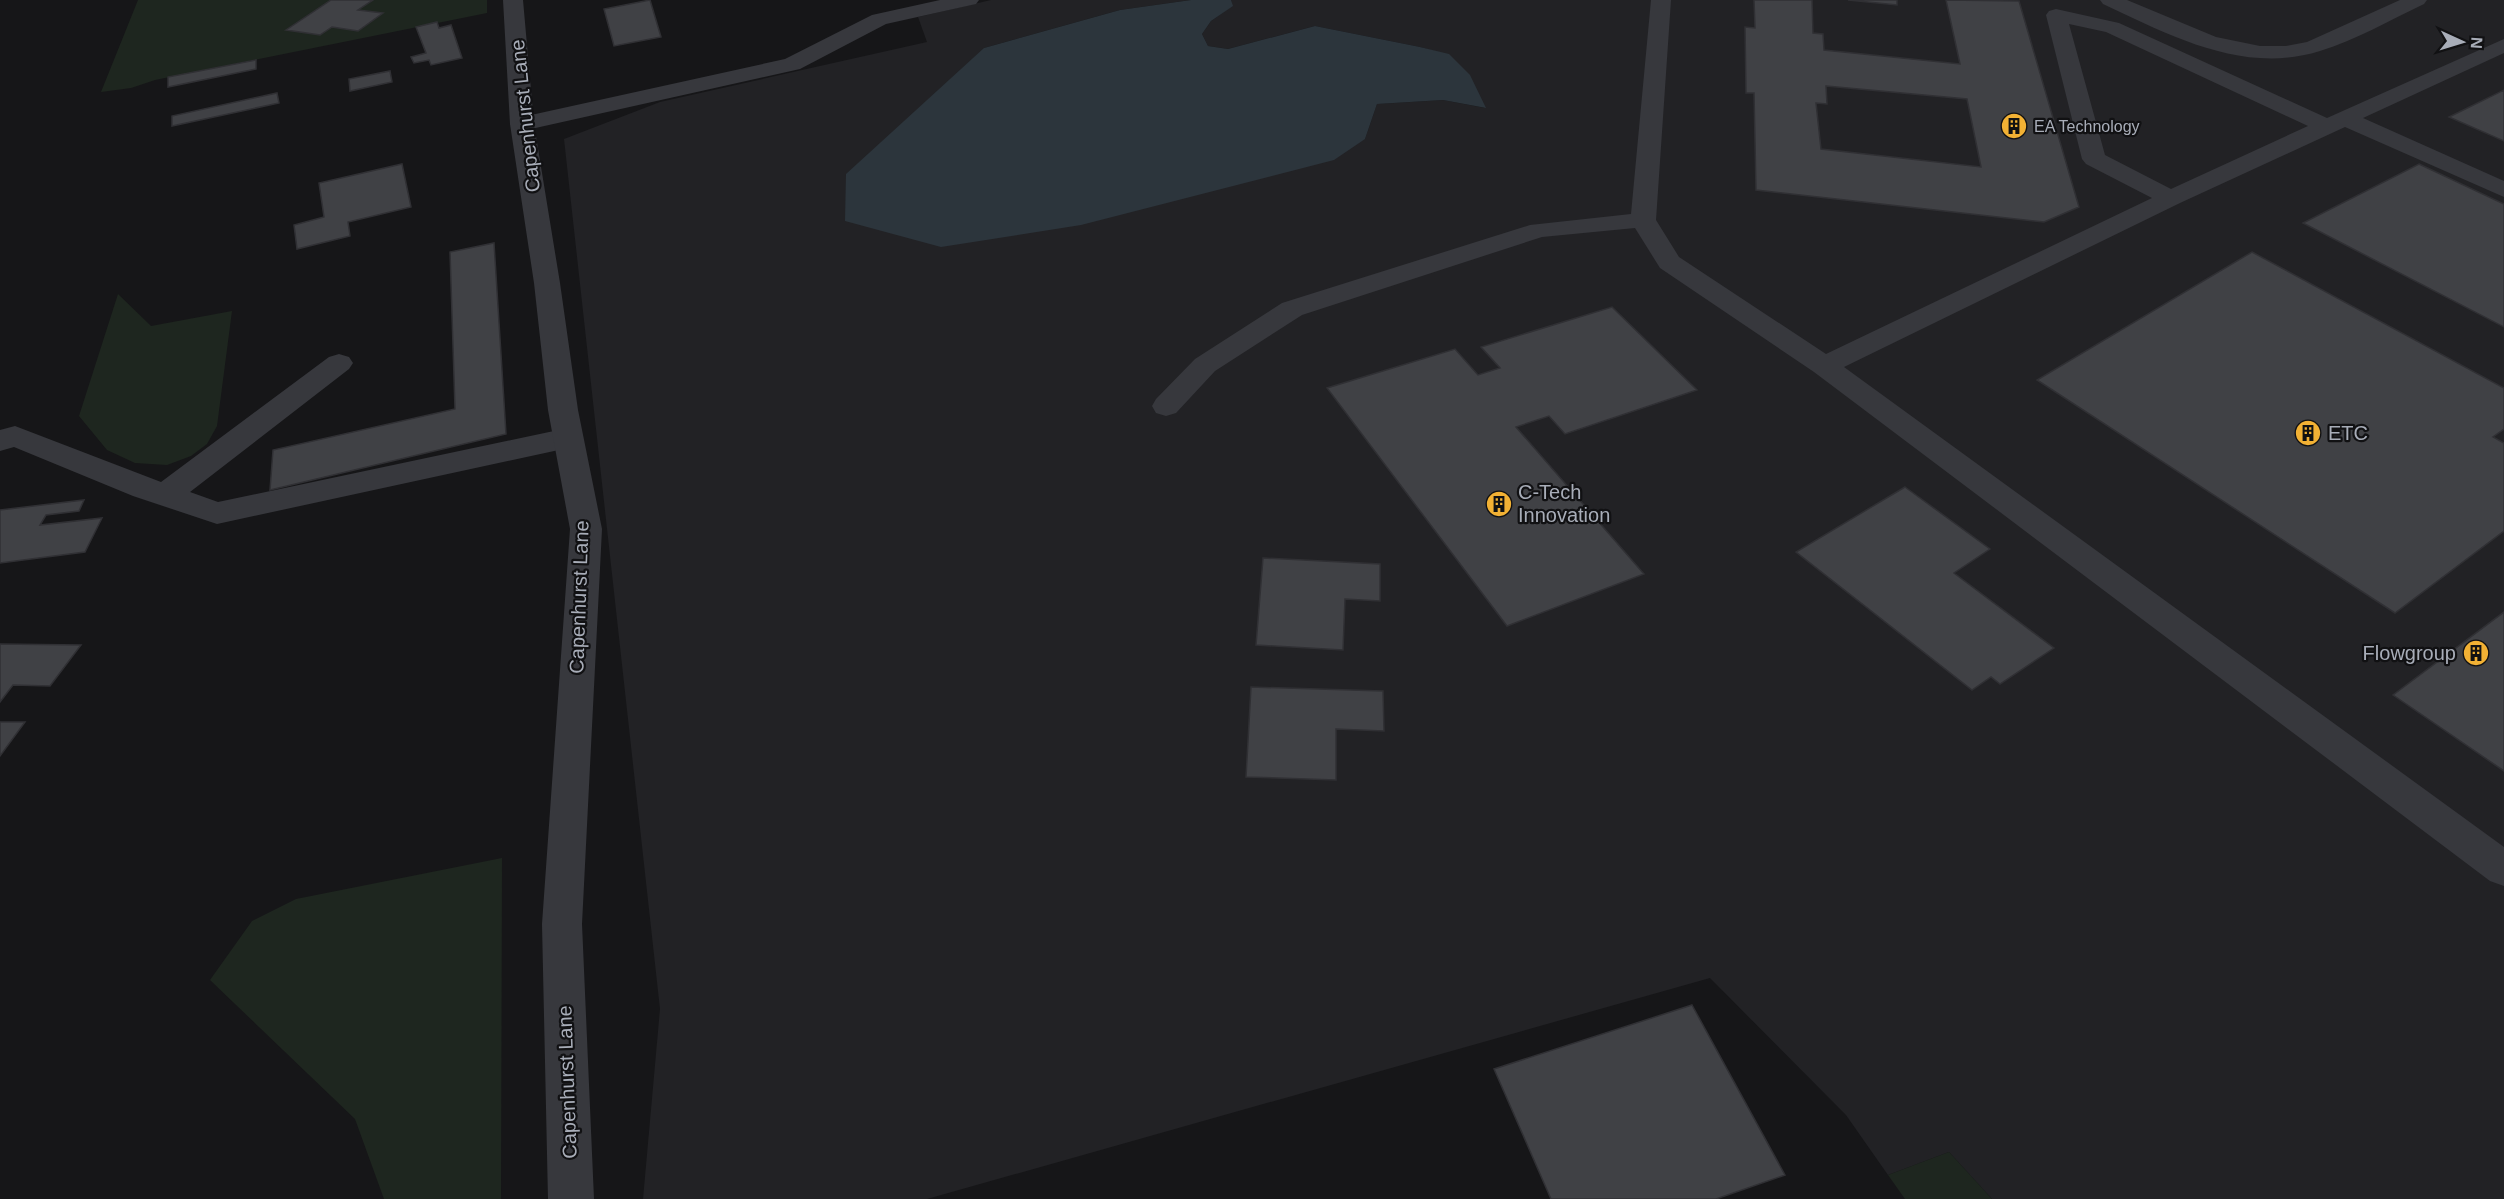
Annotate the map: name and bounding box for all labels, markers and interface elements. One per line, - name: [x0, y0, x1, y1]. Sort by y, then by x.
- north arrow: [2432, 12, 2492, 72]
- text: N: [2468, 37, 2485, 49]
- street label: Capenhurst Lane: [506, 39, 544, 193]
- building icon: EA Technology: [1999, 111, 2029, 141]
- place label: EA Technology: [2034, 118, 2140, 135]
- building icon: ETC: [2293, 418, 2323, 448]
- place label: ETC: [2328, 422, 2368, 444]
- place label: C-Tech Innovation: [1518, 481, 1610, 526]
- building icon: C-Tech Innovation: [1484, 489, 1514, 519]
- street label: Capenhurst Lane: [565, 520, 593, 674]
- building icon: Flowgroup: [2461, 638, 2491, 668]
- place label: Flowgroup: [2363, 642, 2456, 664]
- street label: Capenhurst Lane: [553, 1005, 581, 1159]

